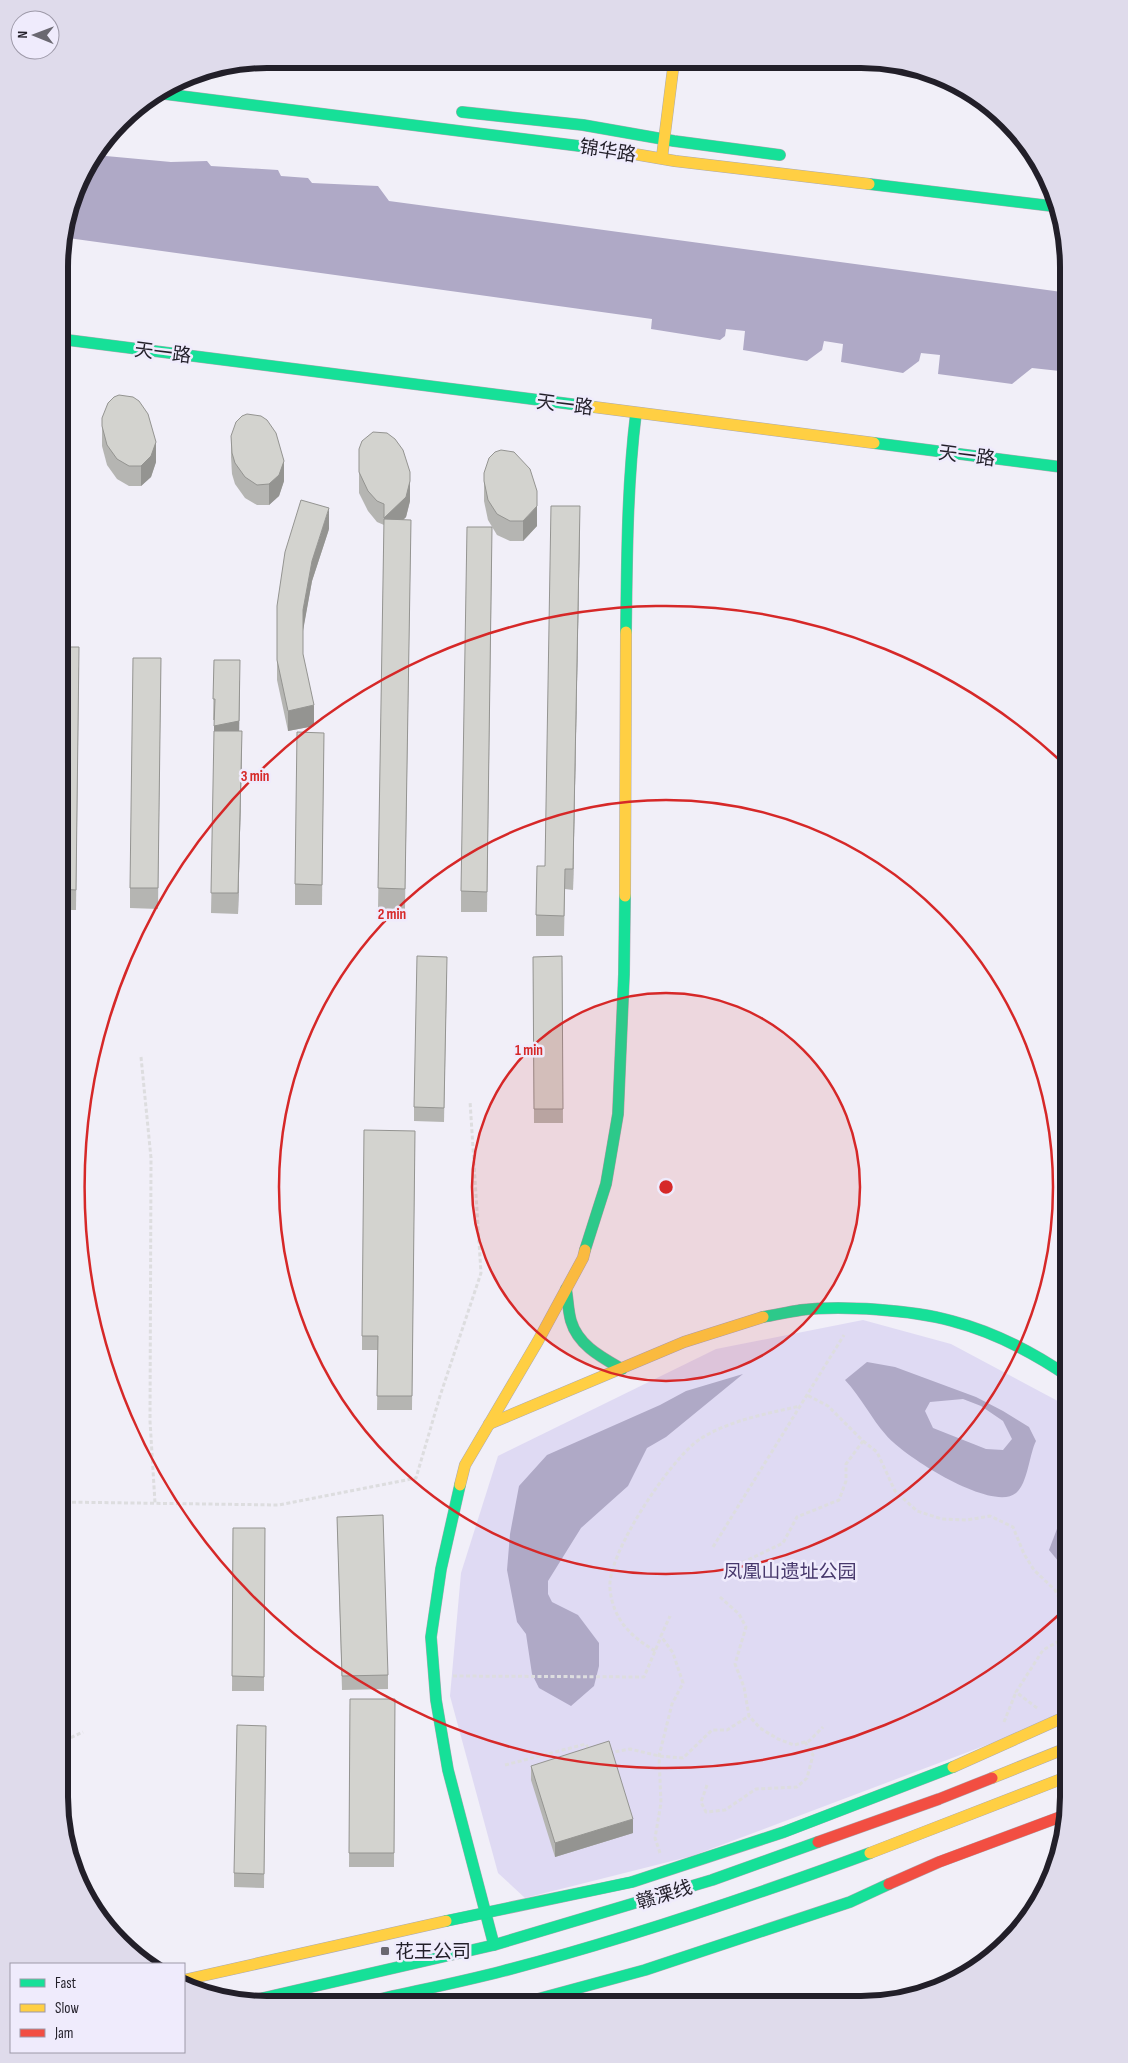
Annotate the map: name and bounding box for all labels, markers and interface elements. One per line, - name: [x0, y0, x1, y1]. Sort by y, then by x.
- north arrow: [10, 10, 60, 60]
- text: N: [14, 31, 31, 39]
- street label: 锦华路: [578, 136, 638, 167]
- street label: 天一路: [133, 339, 193, 368]
- street label: 天一路: [535, 391, 595, 420]
- street label: 天一路: [937, 442, 997, 471]
- text: 3 min: [241, 767, 269, 786]
- text: 2 min: [378, 905, 406, 924]
- text: 1 min: [515, 1041, 543, 1060]
- centre of rings: [657, 1178, 675, 1196]
- park label: 凤凰山遗址公园: [723, 1561, 857, 1584]
- street label: 赣溧线: [634, 1876, 695, 1915]
- place label: 花王公司: [395, 1941, 471, 1964]
- marker: 花王公司: [379, 1945, 391, 1957]
- legend: [10, 1963, 185, 2053]
- text: Fast: [55, 1974, 77, 1993]
- text: Slow: [55, 1999, 79, 2018]
- text: Jam: [54, 2024, 73, 2043]

